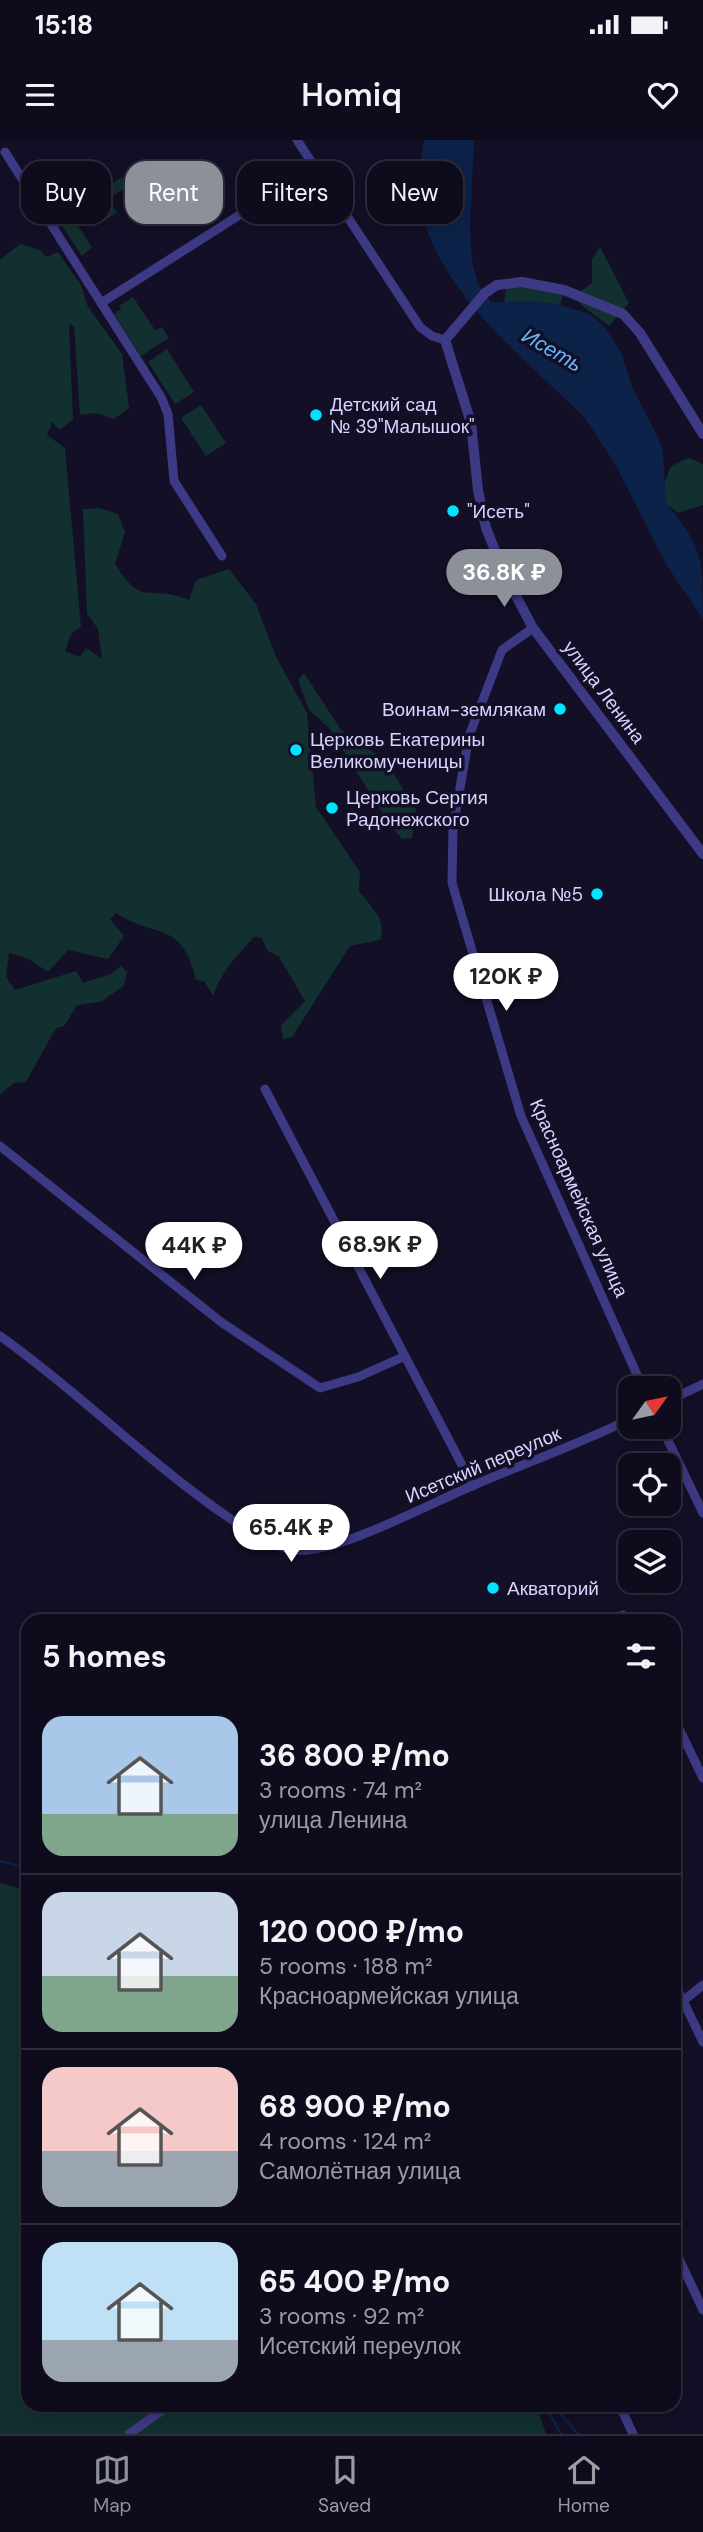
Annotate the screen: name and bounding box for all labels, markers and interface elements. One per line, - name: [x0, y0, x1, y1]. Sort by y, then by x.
- text: 15:18: [35, 8, 93, 42]
- text: Homiq: [301, 74, 402, 116]
- icon: menu: [21, 76, 59, 114]
- icon: heart: [644, 76, 682, 114]
- chip: Buy: [21, 161, 111, 224]
- chip: Rent: [125, 161, 223, 224]
- chip: Filters: [237, 161, 353, 224]
- chip: New: [367, 161, 463, 224]
- water label: Исеть: [517, 321, 587, 379]
- place label: Детский сад № 39"Малышок": [330, 392, 475, 439]
- marker: Детский сад № 39"Малышок": [308, 407, 324, 423]
- place label: "Исеть": [467, 499, 530, 524]
- marker: "Исеть": [445, 503, 461, 519]
- pin: 36.8K ₽: [439, 550, 569, 609]
- text: 36.8K ₽: [462, 557, 546, 587]
- street label: улица Ленина: [557, 636, 651, 749]
- place label: Воинам-землякам: [382, 697, 546, 722]
- marker: Воинам-землякам: [552, 701, 568, 717]
- place label: Церковь Екатерины Великомученицы: [310, 727, 485, 774]
- marker: Церковь Екатерины Великомученицы: [288, 742, 304, 758]
- place label: Церковь Сергия Радонежского: [346, 785, 488, 832]
- marker: Церковь Сергия Радонежского: [324, 800, 340, 816]
- place label: Школа №5: [488, 882, 583, 907]
- marker: Школа №5: [589, 886, 605, 902]
- pin: 120K ₽: [449, 954, 563, 1013]
- text: 120K ₽: [469, 961, 543, 991]
- street label: Красноармейская улица: [524, 1095, 634, 1301]
- pin: 44K ₽: [145, 1222, 243, 1282]
- pin: 68.9K ₽: [315, 1222, 445, 1281]
- text: 68.9K ₽: [338, 1229, 422, 1259]
- text: 44K ₽: [161, 1230, 227, 1260]
- north arrow: [618, 1376, 681, 1438]
- map controls: [618, 1376, 681, 1593]
- street label: Исетский переулок: [401, 1421, 565, 1509]
- button: locate: [618, 1453, 681, 1516]
- pin: 65.4K ₽: [226, 1504, 356, 1564]
- text: 65.4K ₽: [249, 1512, 333, 1542]
- button: layers: [618, 1530, 681, 1593]
- place label: Акваторий: [507, 1576, 599, 1601]
- marker: Акваторий: [485, 1580, 501, 1596]
- text: 5 homes: [42, 1637, 167, 1676]
- icon: filters: [622, 1637, 660, 1675]
- text: 36 800 ₽/mo: [259, 1736, 450, 1775]
- icon: home: [98, 1744, 182, 1828]
- text: 3 rooms · 74 m²: [259, 1775, 422, 1805]
- text: улица Ленина: [259, 1805, 407, 1835]
- text: 120 000 ₽/mo: [259, 1912, 464, 1951]
- icon: home: [98, 1920, 182, 2004]
- text: 5 rooms · 188 m²: [259, 1951, 433, 1981]
- text: Красноармейская улица: [259, 1981, 519, 2011]
- text: 68 900 ₽/mo: [259, 2087, 451, 2126]
- icon: home: [98, 2095, 182, 2179]
- text: 4 rooms · 124 m²: [259, 2126, 431, 2156]
- text: Самолётная улица: [259, 2156, 461, 2186]
- text: 65 400 ₽/mo: [259, 2262, 450, 2301]
- icon: home: [98, 2270, 182, 2354]
- text: 3 rooms · 92 m²: [259, 2301, 424, 2331]
- text: Исетский переулок: [259, 2331, 461, 2361]
- tab: Map: [93, 2451, 131, 2518]
- tab: Saved: [318, 2451, 371, 2518]
- tab: Home: [558, 2451, 610, 2518]

